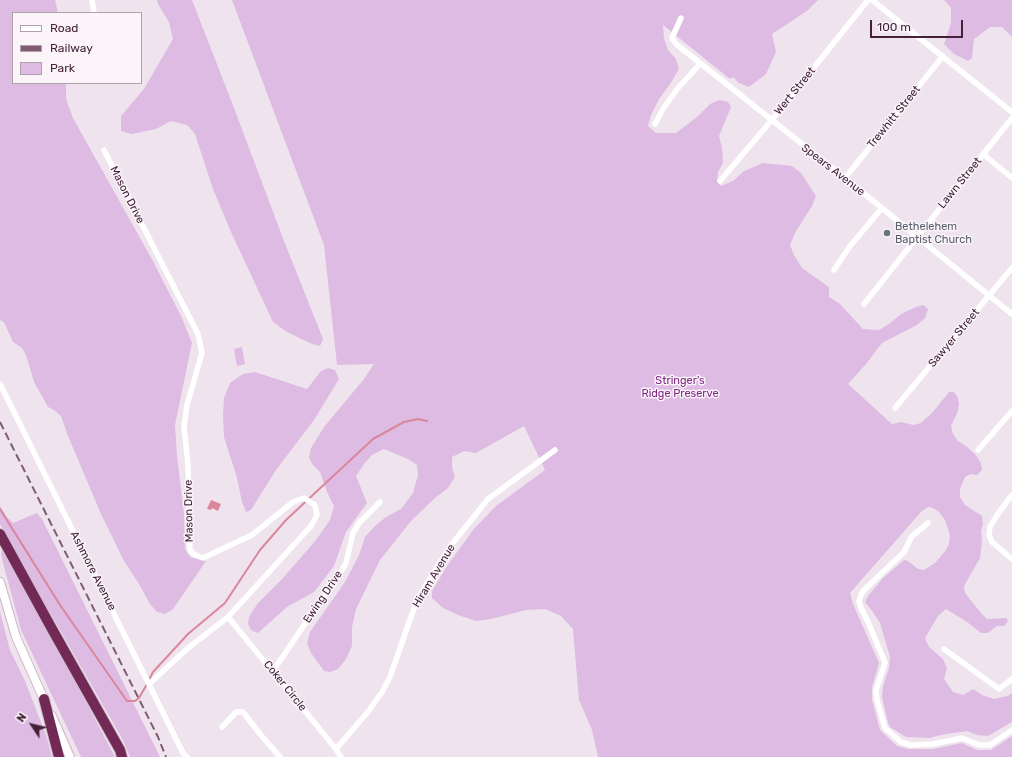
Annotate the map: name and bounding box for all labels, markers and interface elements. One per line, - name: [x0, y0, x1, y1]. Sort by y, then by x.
- legend: [12, 12, 142, 84]
- scale bar: [872, 12, 965, 38]
- text: 100 m: [877, 20, 911, 34]
- text: Road: [50, 21, 78, 35]
- text: Railway: [50, 41, 93, 55]
- text: Park: [50, 61, 75, 75]
- street label: Wert Street: [772, 64, 818, 118]
- street label: Trewhitt Street: [865, 83, 923, 151]
- street label: Spears Avenue: [799, 141, 867, 199]
- street label: Lawn Street: [935, 155, 985, 211]
- street label: Mason Drive: [107, 164, 147, 226]
- place label: Bethelehem Baptist Church: [895, 220, 972, 246]
- marker: Bethelehem Baptist Church: [882, 228, 892, 238]
- street label: Sawyer Street: [926, 306, 982, 370]
- park label: Stringer's Ridge Preserve: [641, 374, 719, 400]
- street label: Mason Drive: [182, 480, 196, 542]
- street label: Ashmore Avenue: [67, 529, 119, 613]
- street label: Hiram Avenue: [410, 542, 458, 610]
- street label: Ewing Drive: [301, 568, 345, 626]
- street label: Coker Circle: [261, 658, 309, 714]
- north arrow: [12, 705, 52, 745]
- text: N: [14, 711, 29, 725]

